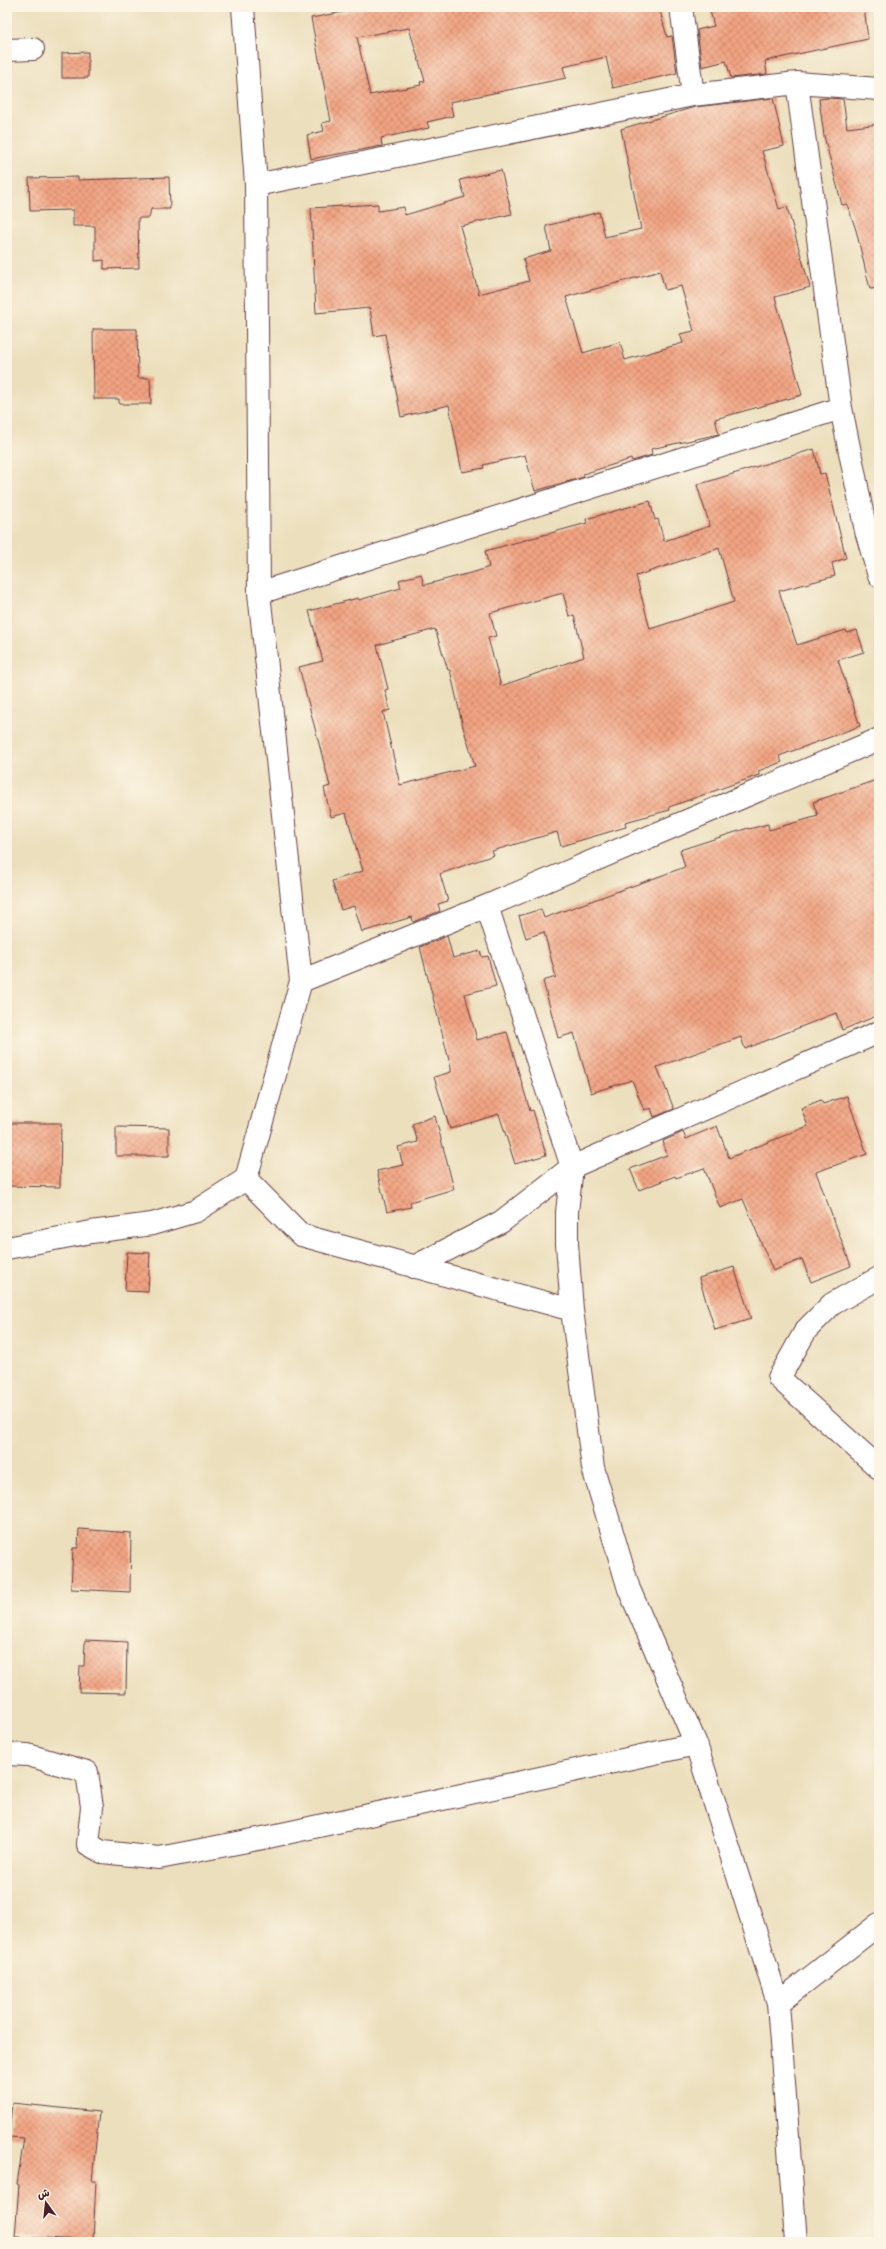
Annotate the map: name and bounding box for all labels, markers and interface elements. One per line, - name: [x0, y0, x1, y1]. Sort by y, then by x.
- north arrow: [26, 2183, 66, 2223]
- text: ش: [36, 2185, 51, 2202]

